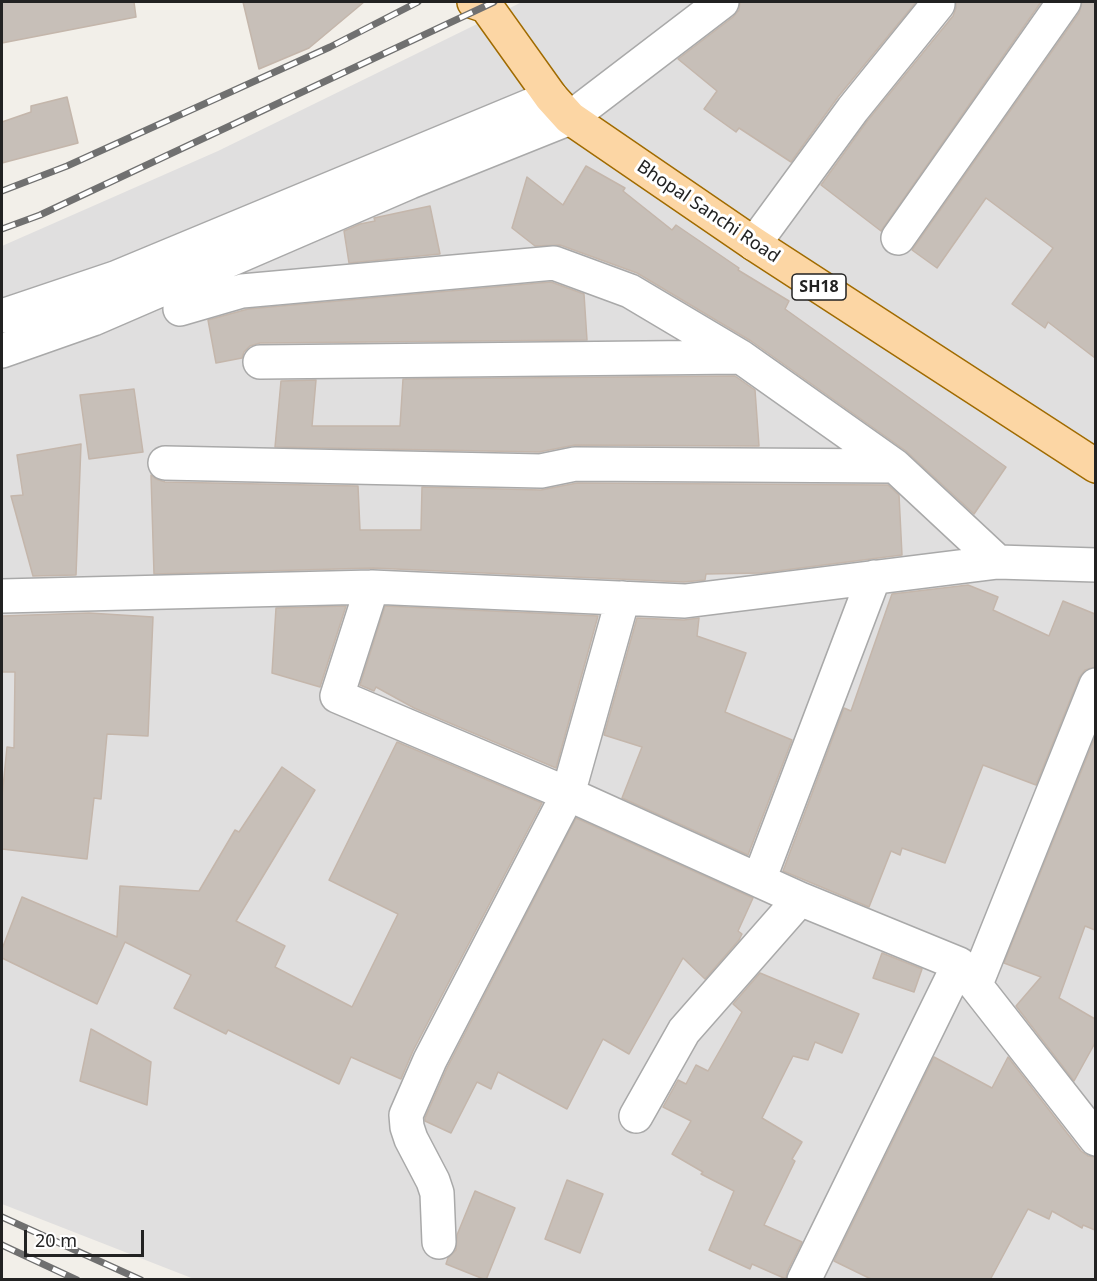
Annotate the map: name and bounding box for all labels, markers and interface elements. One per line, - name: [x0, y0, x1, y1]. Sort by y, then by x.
- street label: Bhopal Sanchi Road: [632, 156, 784, 268]
- road number: SH18: [792, 274, 846, 300]
- scale bar: [27, 1218, 147, 1256]
- text: 20 m: [35, 1228, 77, 1252]

